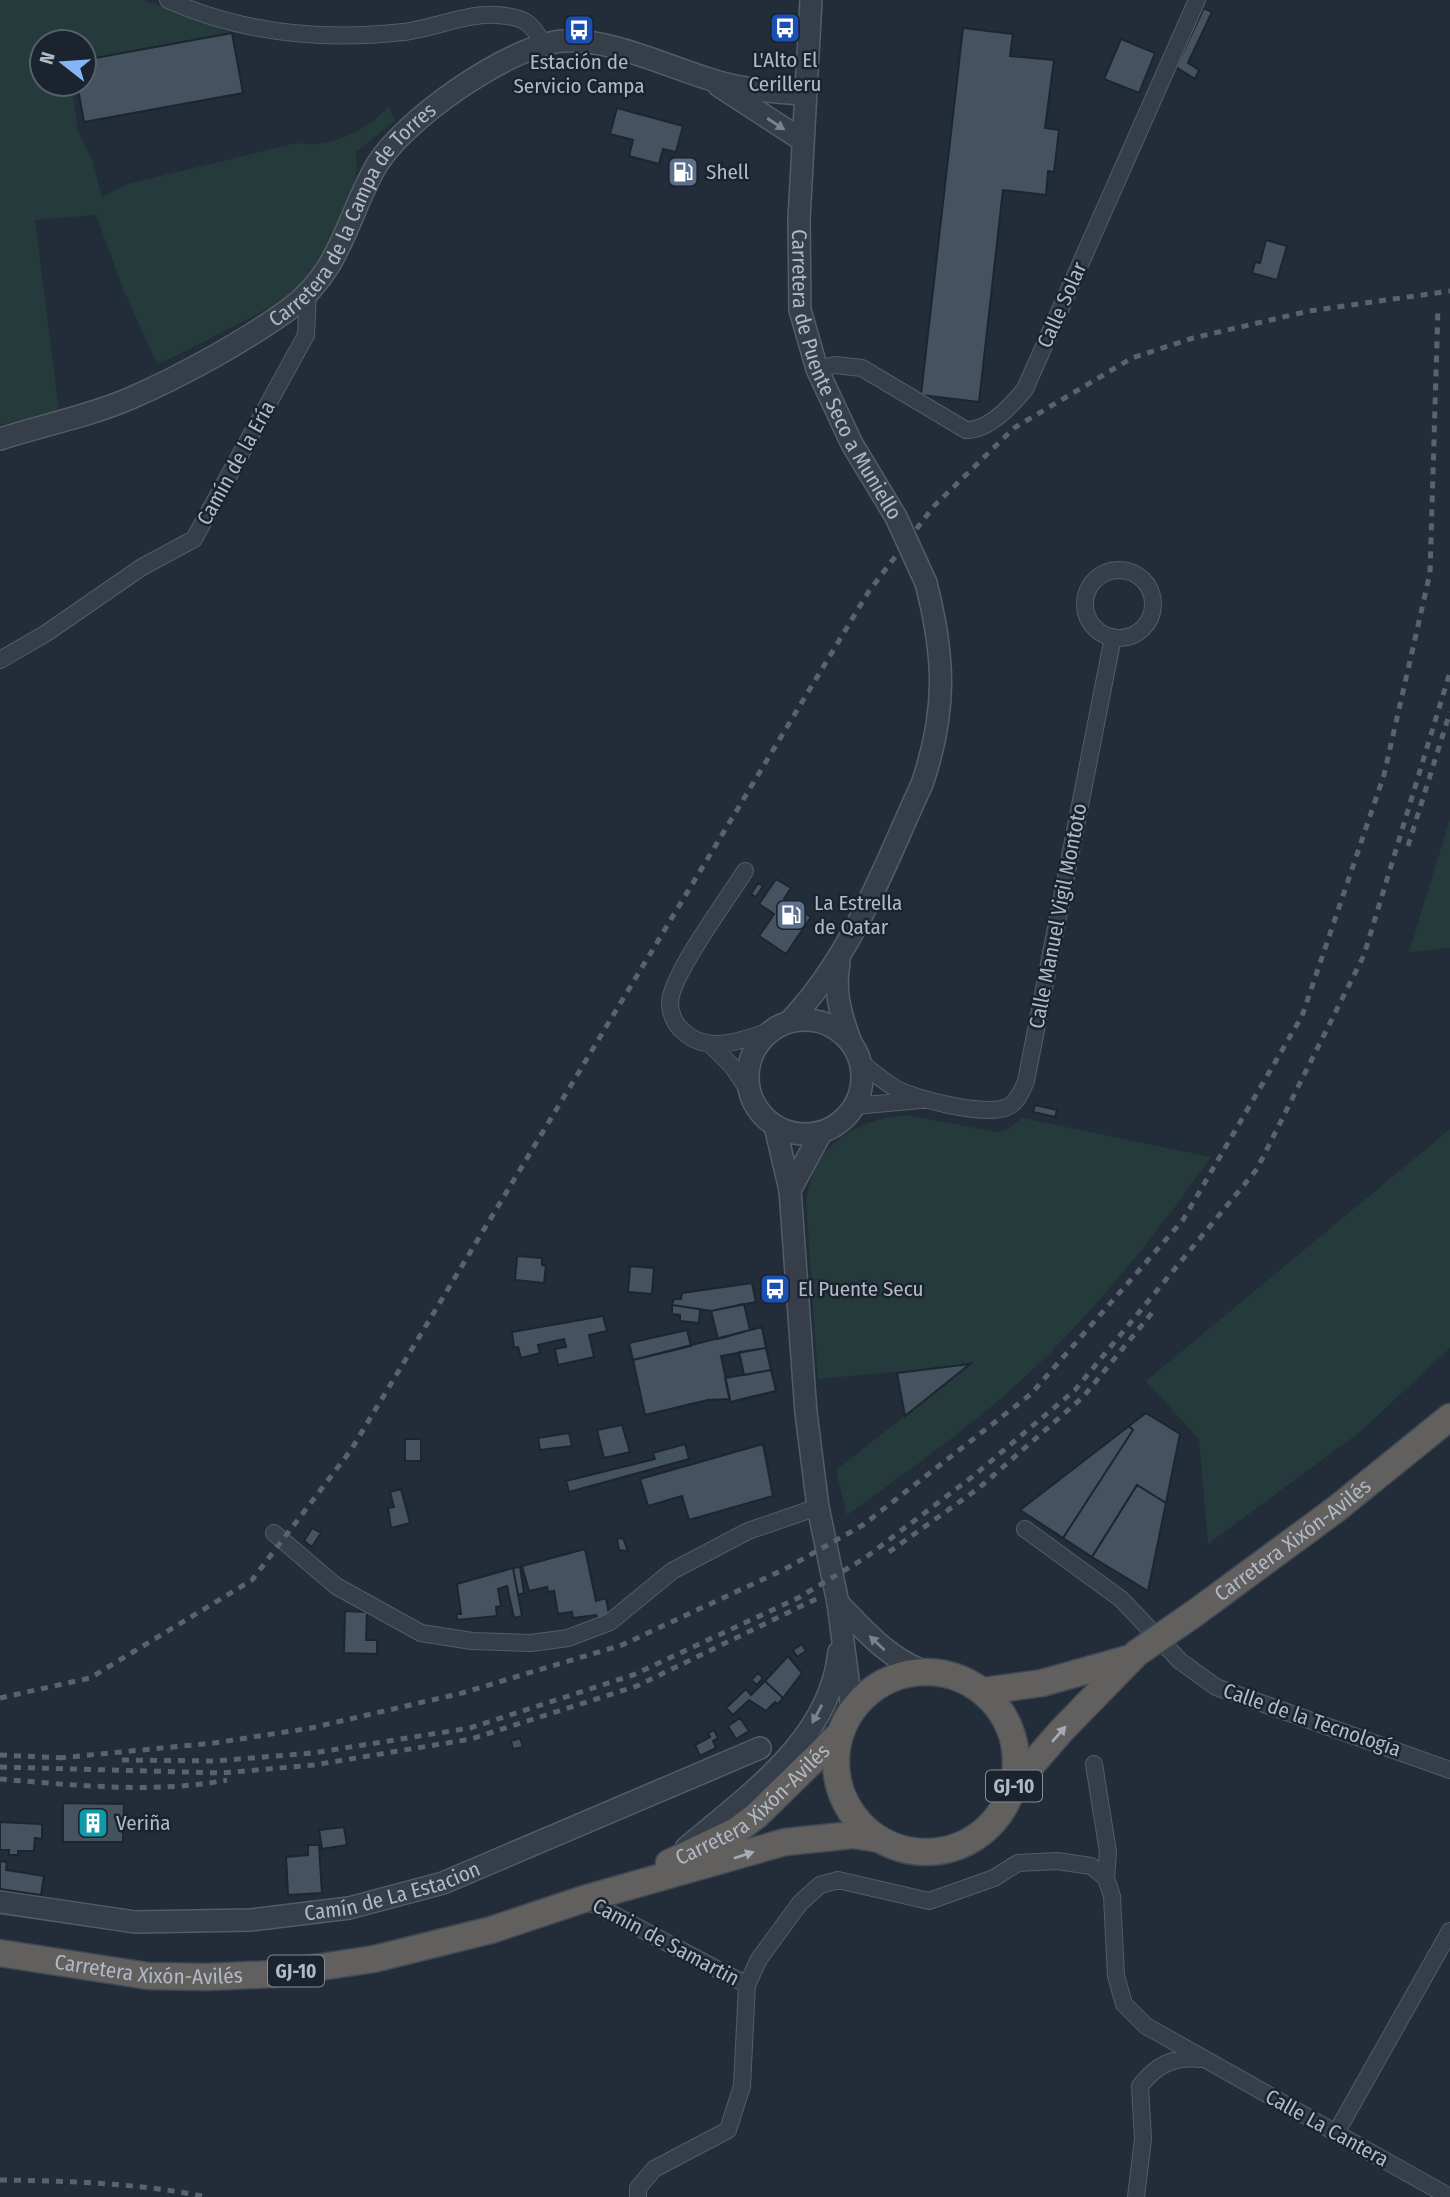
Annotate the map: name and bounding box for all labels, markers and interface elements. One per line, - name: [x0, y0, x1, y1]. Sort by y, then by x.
- bus stop icon: L'Alto El Cerilleru: [768, 11, 802, 45]
- bus stop icon: Estación de Servicio Campa: [562, 13, 596, 47]
- north arrow: [28, 28, 98, 98]
- place label: L'Alto El Cerilleru: [749, 47, 821, 97]
- text: N: [35, 49, 60, 67]
- place label: Estación de Servicio Campa: [513, 49, 645, 99]
- street label: Carretera de la Campa de Torres: [264, 97, 441, 332]
- one-way arrow: [766, 117, 785, 130]
- fuel station icon: Shell: [666, 155, 700, 189]
- place label: Shell: [706, 159, 749, 185]
- street label: Carretera de Puente Seco a Muniello: [786, 229, 907, 524]
- street label: Calle Solar: [1032, 257, 1093, 352]
- street label: Camín de la Ería: [191, 396, 281, 530]
- street label: Calle Manuel Vigil Montoto: [1023, 801, 1093, 1031]
- place label: La Estrella de Qatar: [814, 890, 902, 940]
- fuel station icon: La Estrella de Qatar: [774, 898, 808, 932]
- bus stop icon: El Puente Secu: [758, 1272, 792, 1306]
- place label: El Puente Secu: [798, 1276, 924, 1302]
- street label: Carretera Xixón-Avilés: [1210, 1473, 1376, 1607]
- one-way arrow: [869, 1635, 886, 1651]
- street label: Calle de la Tecnología: [1220, 1677, 1404, 1763]
- one-way arrow: [812, 1704, 823, 1724]
- one-way arrow: [1051, 1725, 1067, 1743]
- street label: Carretera Xixón-Avilés: [671, 1738, 835, 1871]
- road number: GJ-10: [986, 1770, 1042, 1801]
- building icon: Veriña: [76, 1806, 110, 1840]
- place label: Veriña: [116, 1810, 171, 1836]
- one-way arrow: [734, 1849, 755, 1859]
- street label: Camín de La Estacion: [303, 1856, 484, 1926]
- street label: Camin de Samartin: [588, 1892, 744, 1992]
- street label: Carretera Xixón-Avilés: [53, 1949, 243, 1990]
- road number: GJ-10: [268, 1955, 324, 1986]
- street label: Calle La Cantera: [1261, 2083, 1393, 2173]

